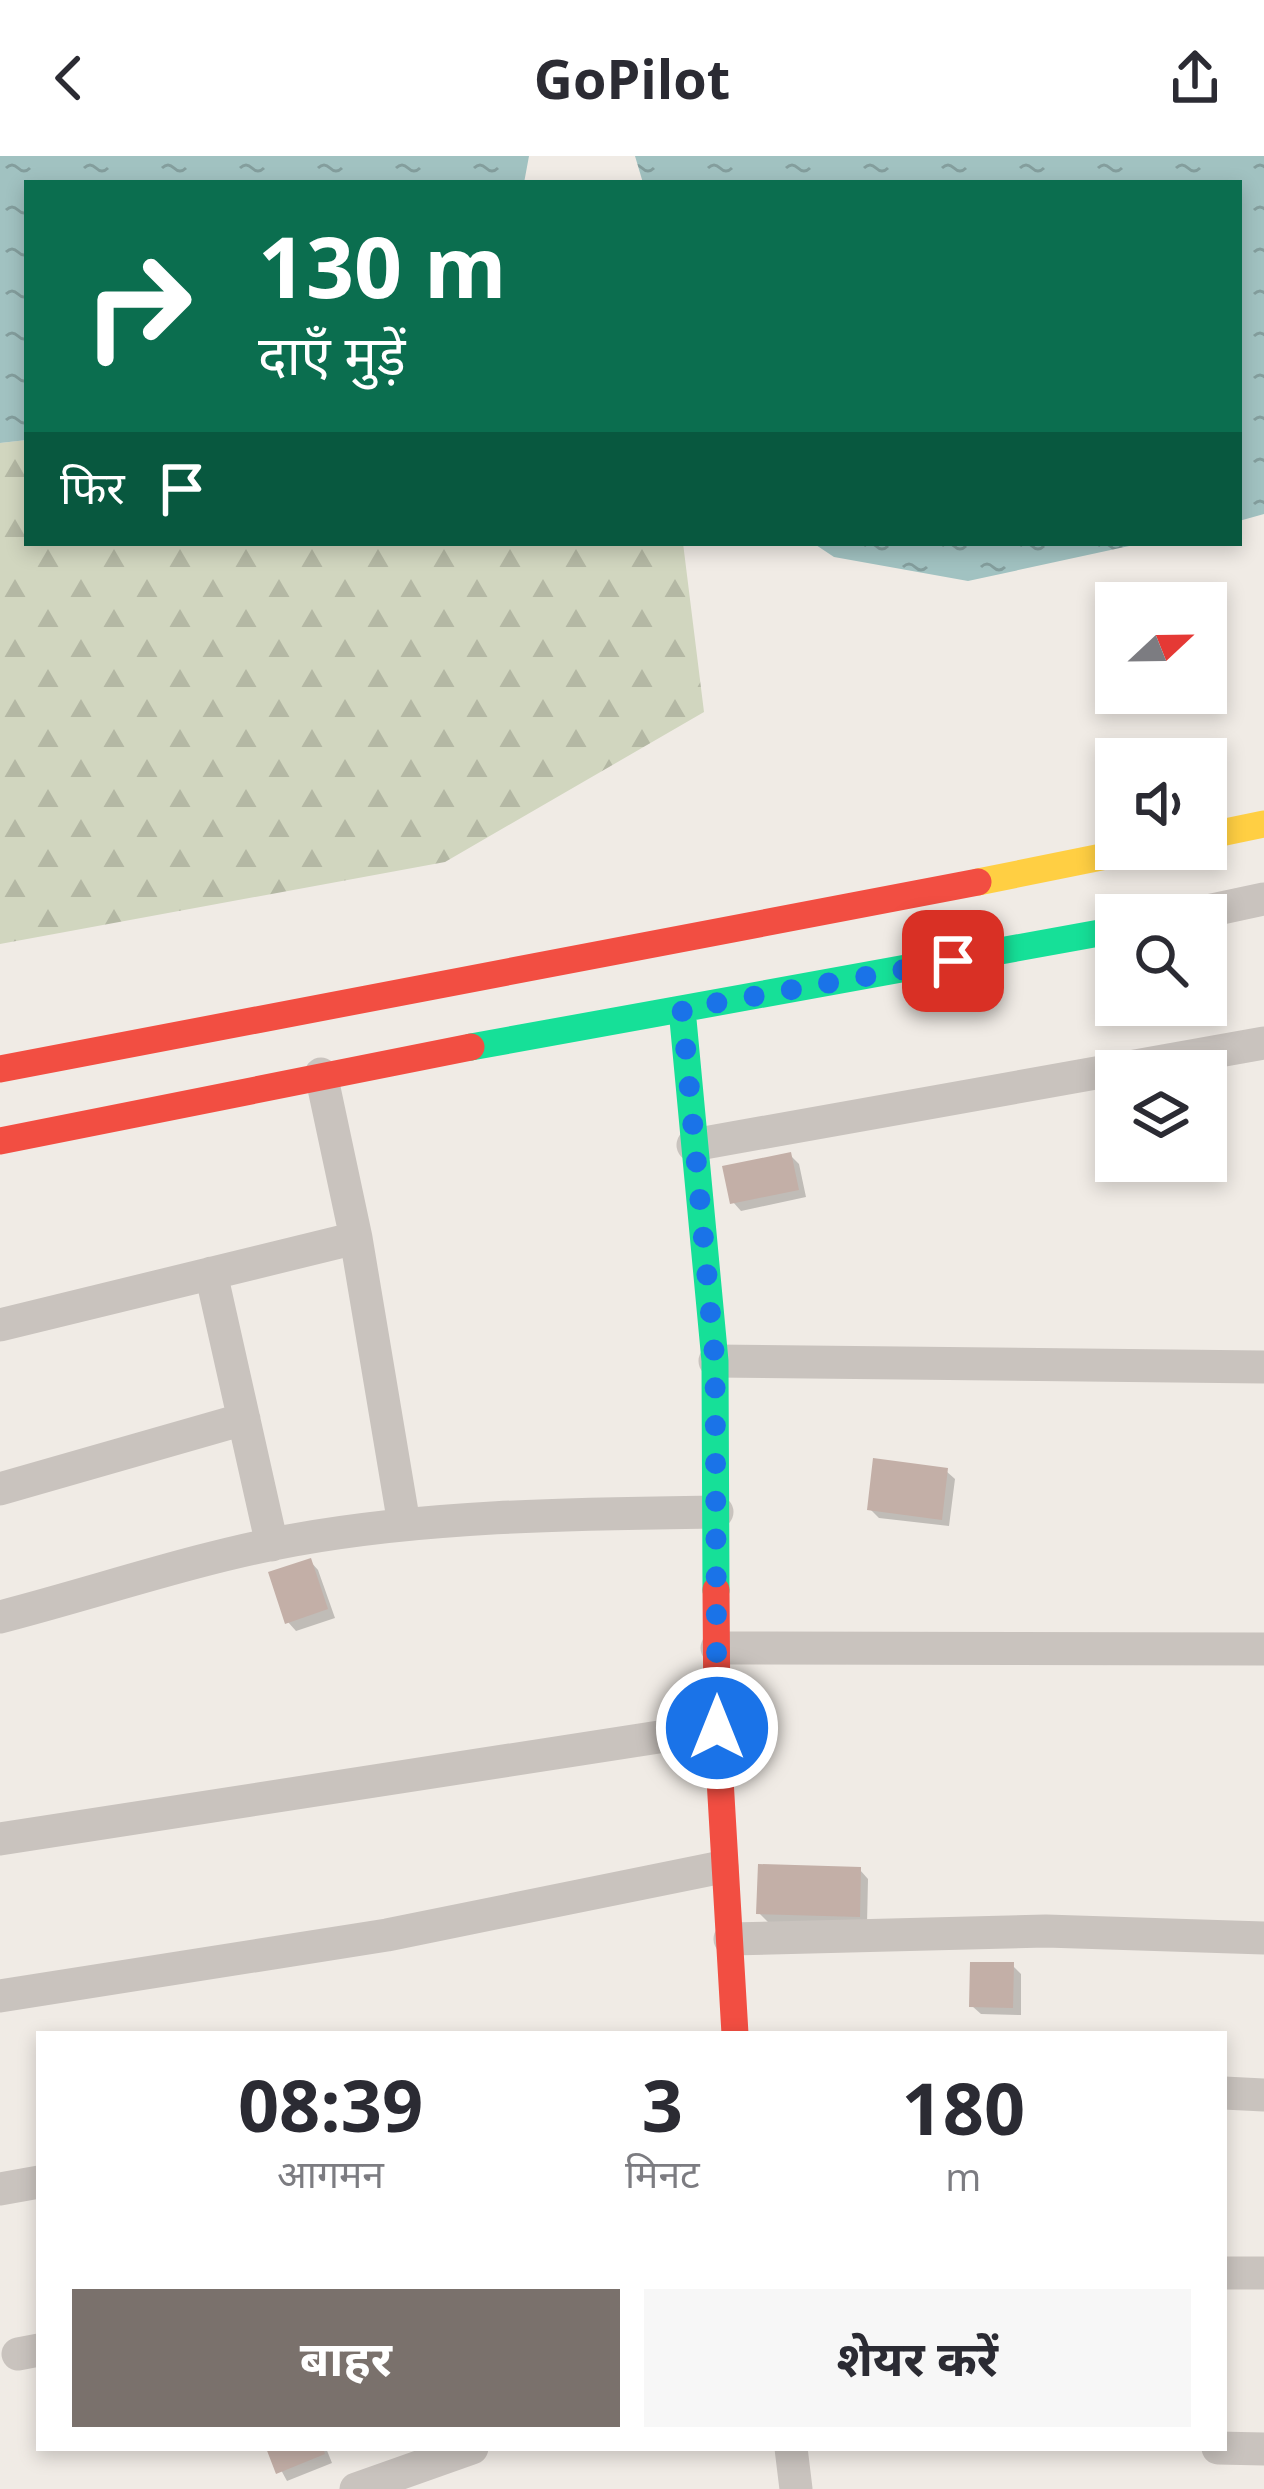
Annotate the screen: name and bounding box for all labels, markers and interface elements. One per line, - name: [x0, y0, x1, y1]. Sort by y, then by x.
- text: GoPilot: [534, 41, 730, 115]
- icon: back: [36, 45, 102, 111]
- icon: share: [1162, 45, 1228, 111]
- text: 130 m: [258, 208, 506, 323]
- icon: right: [60, 228, 216, 384]
- text: दाएँ मुड़ें: [258, 317, 406, 391]
- text: फिर: [60, 456, 125, 517]
- icon: arrive: [149, 456, 215, 522]
- north arrow: [1095, 582, 1227, 714]
- map controls: [1095, 582, 1227, 1182]
- button: sound: [1095, 738, 1227, 870]
- button: search: [1095, 894, 1227, 1026]
- pin: [902, 910, 1004, 1012]
- icon: arrive: [920, 928, 986, 994]
- button: layers: [1095, 1050, 1227, 1182]
- position arrow: [654, 1665, 780, 1791]
- text: 08:39: [238, 2055, 423, 2153]
- text: 3: [642, 2055, 683, 2153]
- text: 180: [902, 2058, 1025, 2156]
- text: आगमन: [277, 2146, 384, 2199]
- text: मिनट: [625, 2146, 700, 2199]
- text: m: [945, 2149, 981, 2202]
- button: बाहर: [72, 2289, 620, 2427]
- button: शेयर करें: [644, 2289, 1191, 2427]

